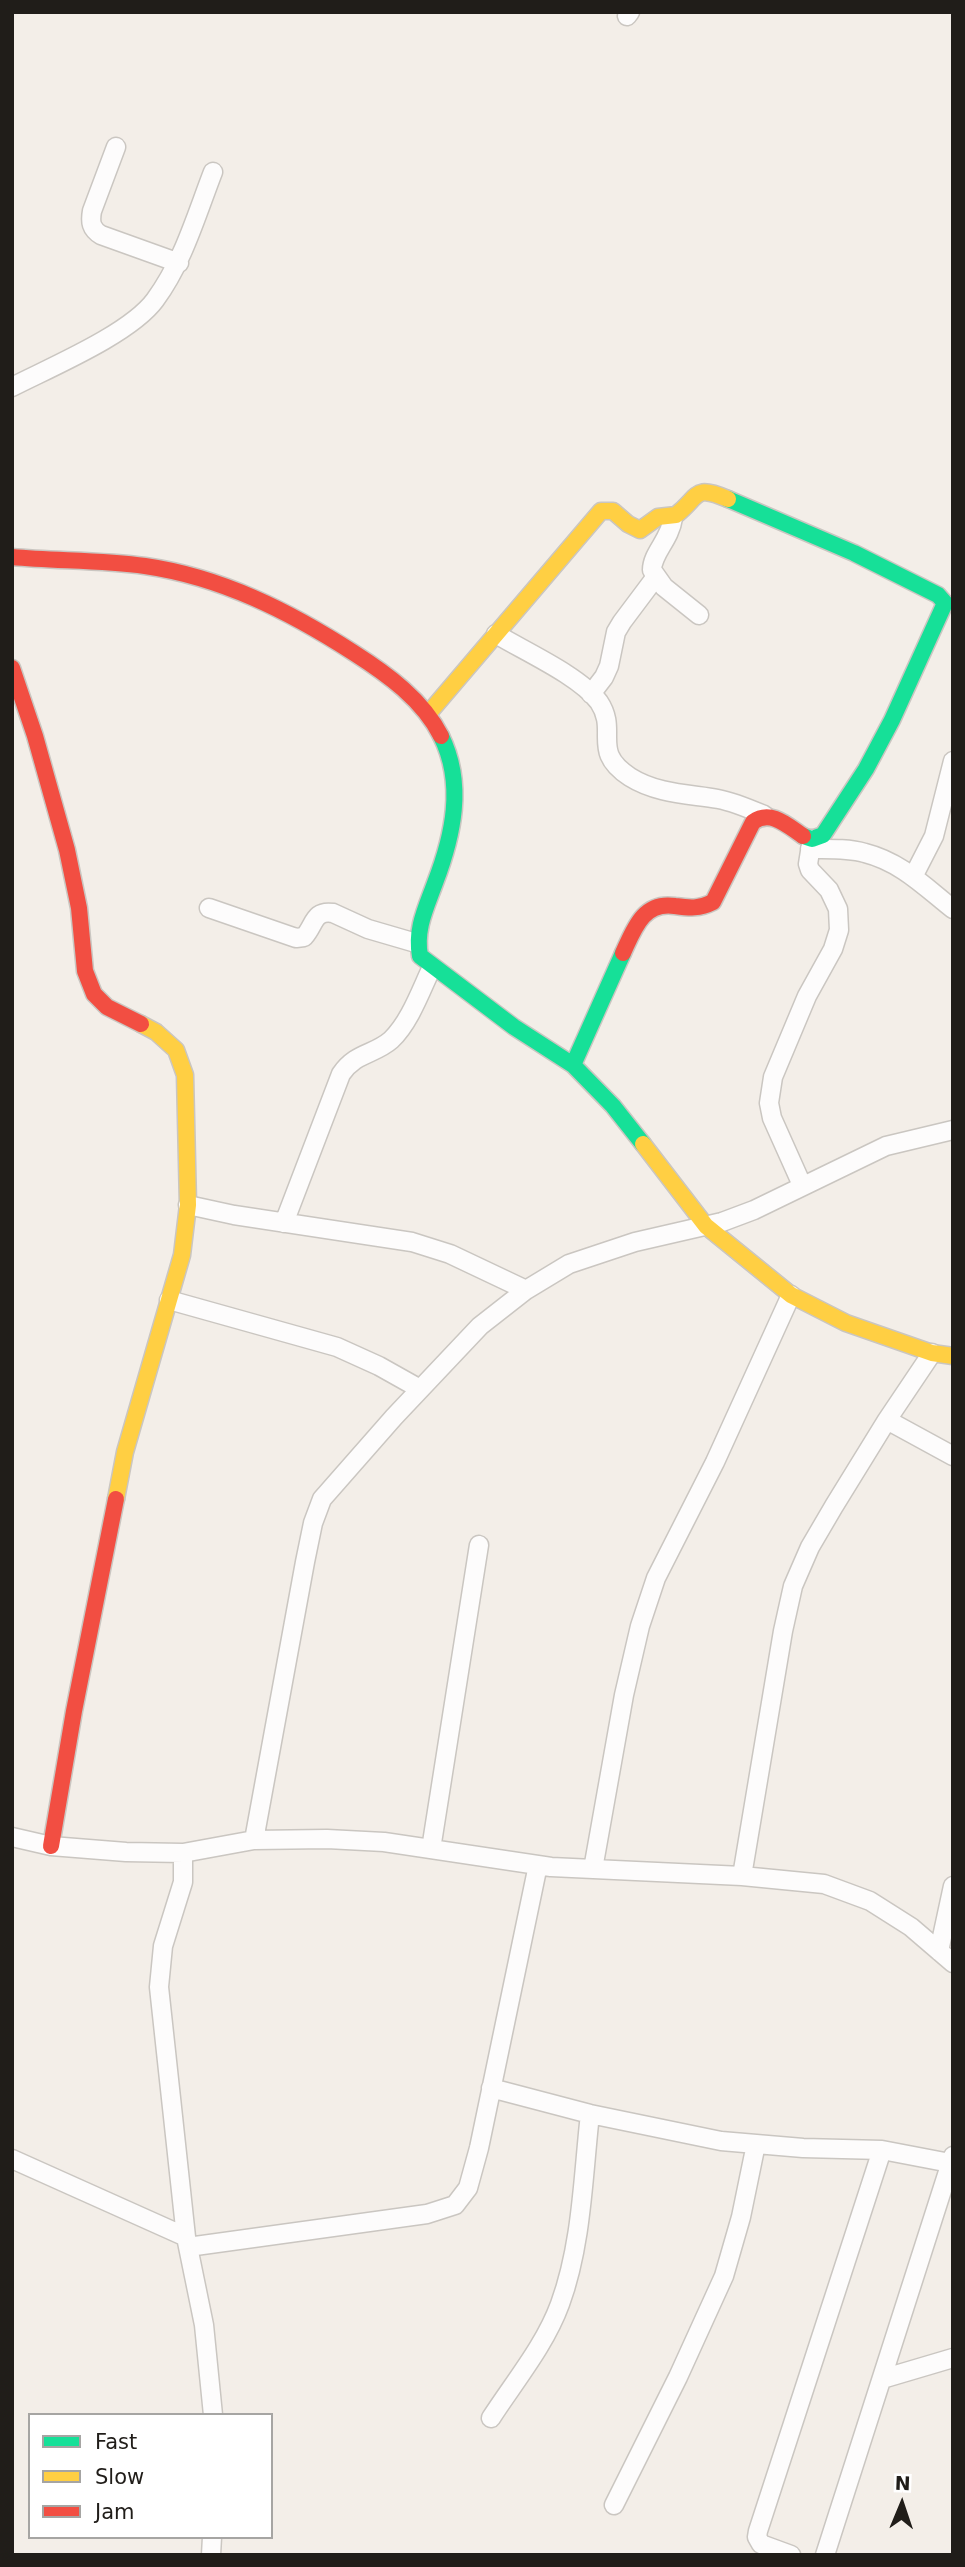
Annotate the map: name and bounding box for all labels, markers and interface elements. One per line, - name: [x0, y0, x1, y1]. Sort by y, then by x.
- legend: [28, 2413, 273, 2539]
- text: Fast: [95, 2430, 137, 2454]
- text: Slow: [95, 2465, 144, 2489]
- north arrow: [867, 2469, 937, 2539]
- text: N: [894, 2472, 911, 2494]
- text: Jam: [95, 2500, 135, 2524]

